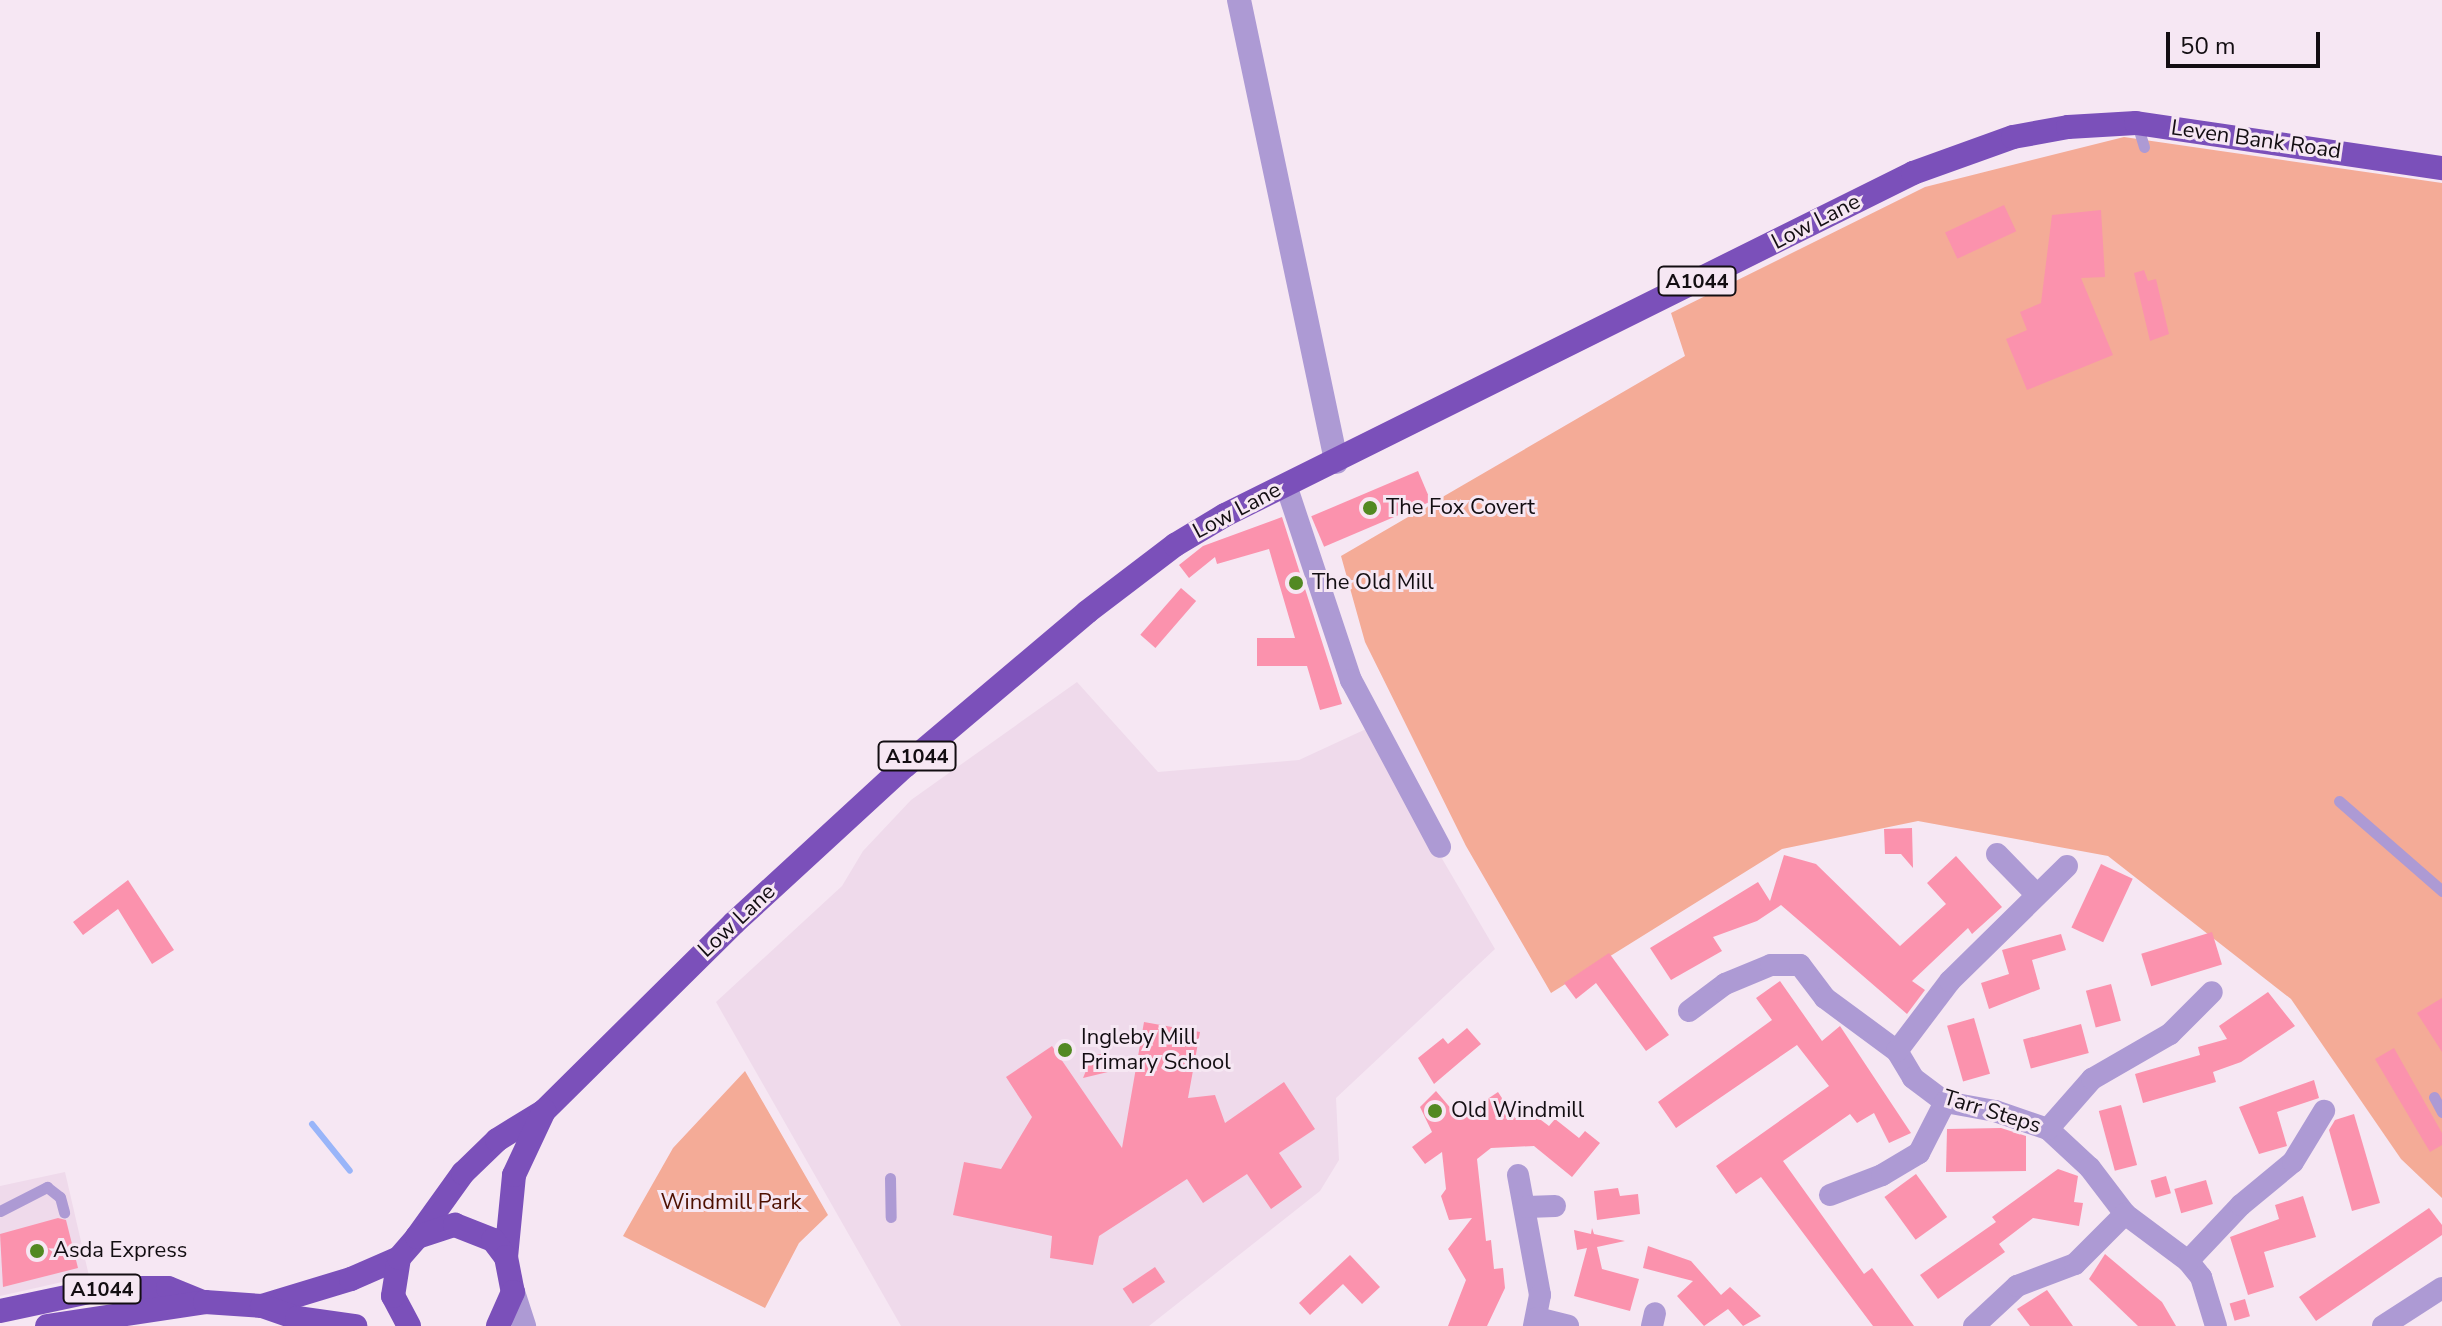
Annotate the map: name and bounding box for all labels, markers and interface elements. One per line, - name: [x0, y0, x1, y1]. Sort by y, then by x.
- scale bar: [2170, 16, 2324, 66]
- text: 50 m: [2180, 30, 2236, 62]
- street label: Leven Bank Road: [2169, 115, 2343, 165]
- street label: Low Lane: [1767, 188, 1865, 256]
- road number: A1044: [1657, 265, 1737, 297]
- street label: Low Lane: [1188, 477, 1286, 545]
- place label: The Fox Covert: [1386, 495, 1535, 521]
- marker: The Fox Covert: [1361, 499, 1379, 517]
- place label: The Old Mill: [1312, 570, 1434, 596]
- marker: The Old Mill: [1287, 574, 1305, 592]
- road number: A1044: [877, 740, 957, 772]
- street label: Low Lane: [693, 879, 781, 963]
- place label: Ingleby Mill Primary School: [1081, 1024, 1231, 1076]
- marker: Ingleby Mill Primary School: [1056, 1041, 1074, 1059]
- street label: Tarr Steps: [1940, 1085, 2044, 1139]
- place label: Old Windmill: [1451, 1098, 1584, 1124]
- marker: Old Windmill: [1426, 1102, 1444, 1120]
- park label: Windmill Park: [660, 1190, 802, 1216]
- place label: Asda Express: [53, 1238, 187, 1264]
- marker: Asda Express: [28, 1242, 46, 1260]
- road number: A1044: [62, 1273, 142, 1305]

